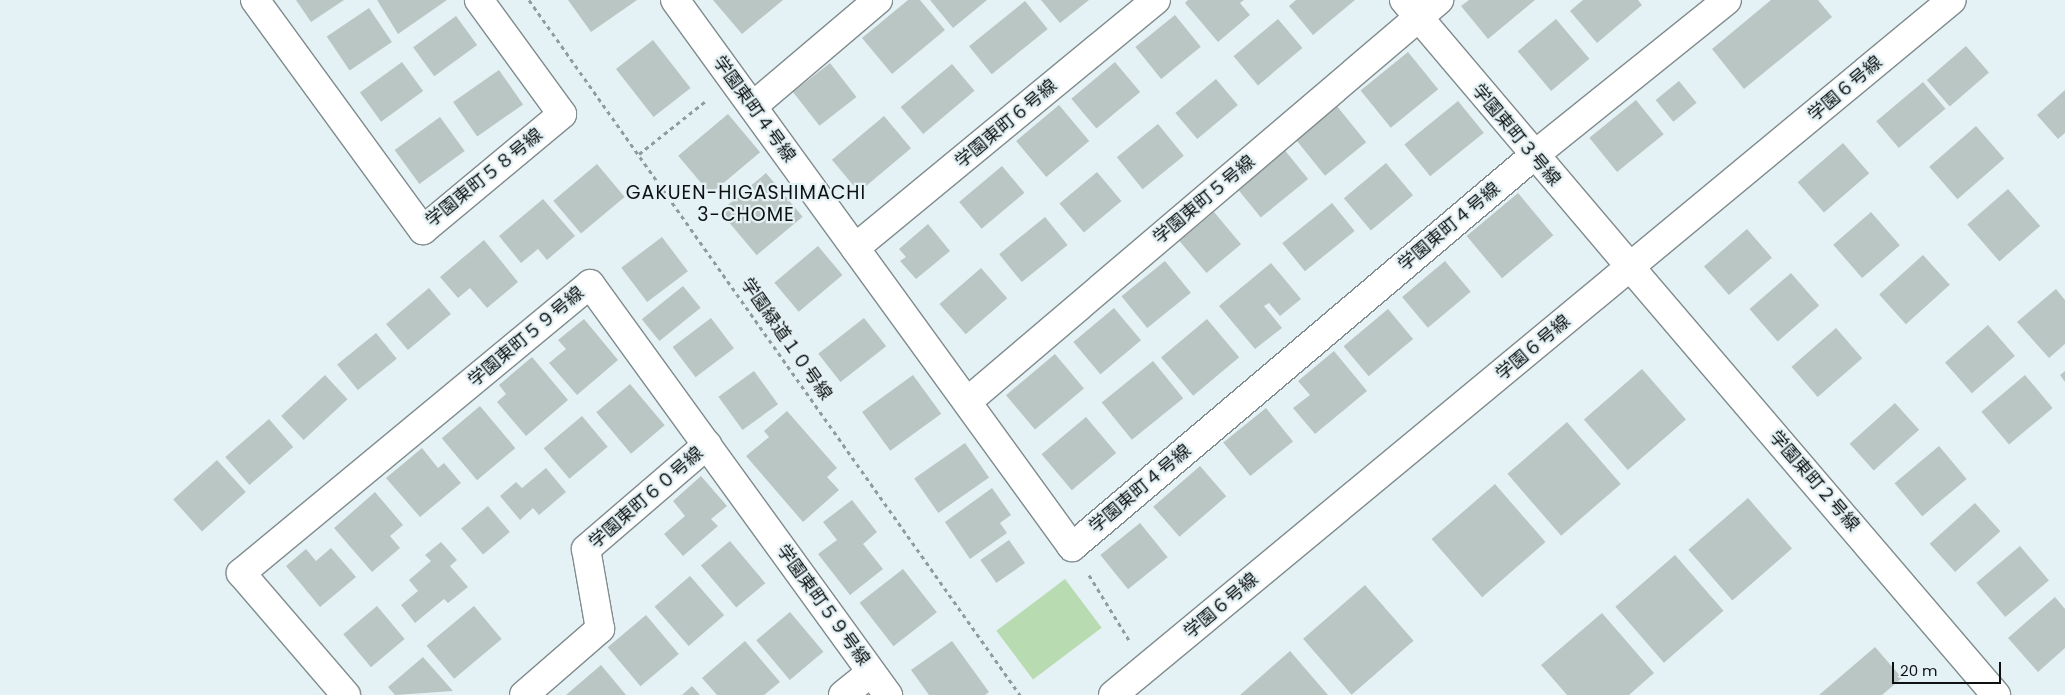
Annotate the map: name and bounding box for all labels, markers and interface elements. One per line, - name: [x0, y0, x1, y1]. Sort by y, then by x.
- street label: 学園東町４号線: [708, 52, 800, 166]
- street label: 学園６号線: [1804, 52, 1886, 126]
- street label: 学園東町６号線: [951, 75, 1061, 173]
- street label: 学園東町３号線: [1467, 80, 1565, 190]
- street label: 学園東町５８号線: [421, 124, 547, 232]
- street label: 学園東町５号線: [1149, 151, 1259, 249]
- street label: 学園東町４号線: [1394, 178, 1504, 276]
- district label: GAKUEN-HIGASHIMACHI 3-CHOME: [623, 182, 869, 226]
- street label: 学園緑道１０号線: [736, 274, 836, 404]
- street label: 学園東町５９号線: [464, 282, 588, 392]
- street label: 学園６号線: [1492, 311, 1574, 385]
- street label: 学園東町２号線: [1765, 426, 1863, 536]
- street label: 学園東町４号線: [1085, 440, 1195, 538]
- street label: 学園東町６０号線: [585, 443, 707, 553]
- street label: 学園東町５９号線: [772, 540, 874, 670]
- street label: 学園６号線: [1180, 569, 1262, 643]
- scale bar: [1895, 652, 2004, 684]
- text: 20 m: [1900, 660, 1938, 681]

